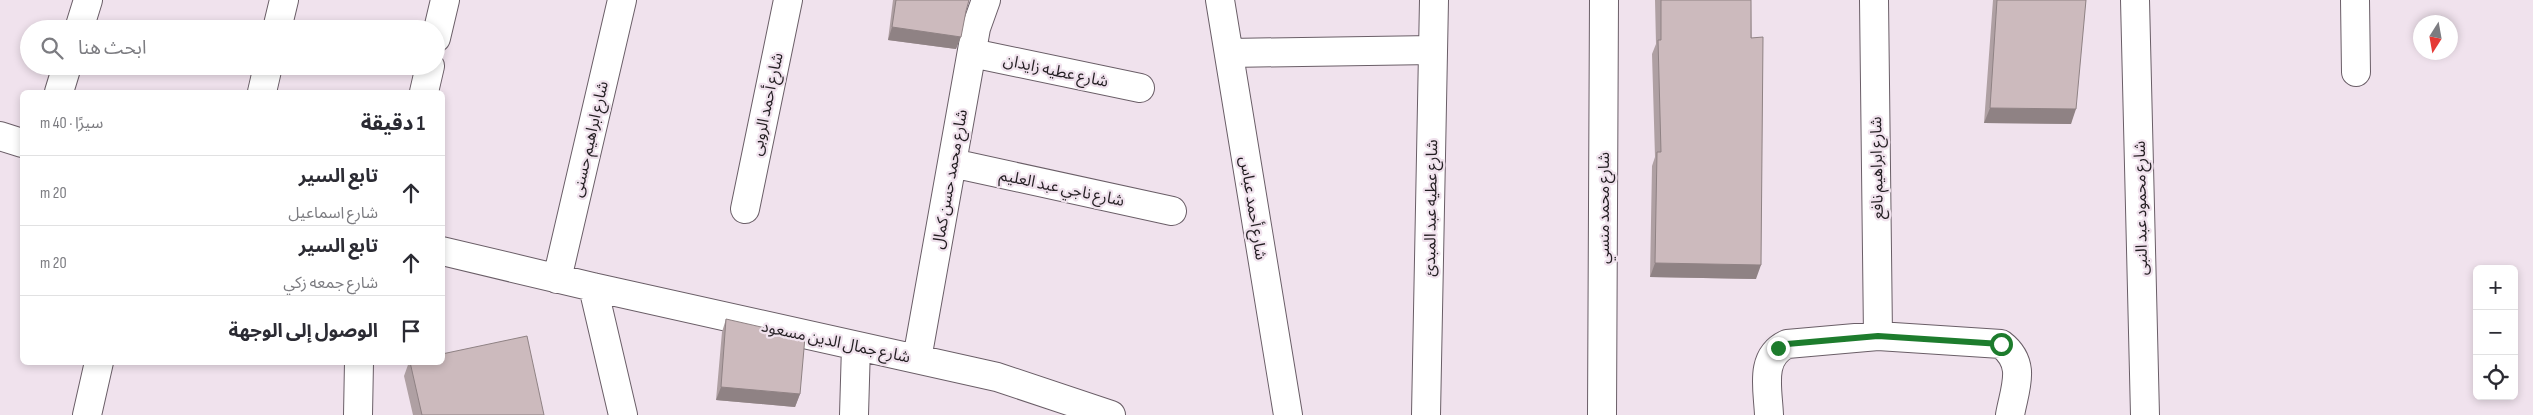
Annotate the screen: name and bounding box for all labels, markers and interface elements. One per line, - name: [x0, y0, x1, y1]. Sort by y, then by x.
- north arrow: [2413, 15, 2458, 60]
- search box: [20, 20, 445, 75]
- icon: search: [38, 34, 66, 62]
- text: ابحث هنا: [78, 37, 146, 60]
- street label: شارع أحمد الروبى: [746, 51, 790, 158]
- street label: شارع عطيه زايدان: [1001, 51, 1110, 94]
- street label: شارع ابراهيم حسنى: [568, 79, 615, 200]
- street label: شارع محمد حسن كمال: [929, 108, 974, 251]
- text: 1 دقيقة: [361, 111, 425, 136]
- text: سيرًا · 40 m: [40, 114, 103, 133]
- street label: شارع ابراهيم نافع: [1867, 116, 1890, 220]
- street label: شارع عطيه عبد المبدئ: [1421, 139, 1444, 277]
- street label: شارع محمود عبد النبى: [2131, 140, 2154, 275]
- street label: شارع محمد منسي: [1595, 152, 1616, 264]
- street label: شارع أحمد عباس: [1233, 155, 1271, 262]
- text: تابع السير: [299, 165, 378, 188]
- street label: شارع ناجي عبد العليم: [997, 166, 1126, 213]
- icon: ahead: [397, 179, 425, 207]
- text: 20 m: [40, 184, 67, 203]
- text: شارع اسماعيل: [288, 204, 378, 223]
- text: تابع السير: [299, 235, 378, 258]
- icon: ahead: [397, 249, 425, 277]
- text: 20 m: [40, 254, 67, 273]
- map controls: [2473, 265, 2518, 400]
- button: +: [2473, 265, 2518, 310]
- text: شارع جمعه زكي: [283, 274, 378, 293]
- button: −: [2473, 310, 2518, 355]
- icon: arrive: [397, 317, 425, 345]
- street label: شارع جمال الدين مسعود: [759, 317, 912, 369]
- text: الوصول إلى الوجهة: [229, 320, 378, 343]
- route start: [1990, 333, 2013, 356]
- route end: [1767, 337, 1790, 360]
- button: locate: [2473, 355, 2518, 400]

